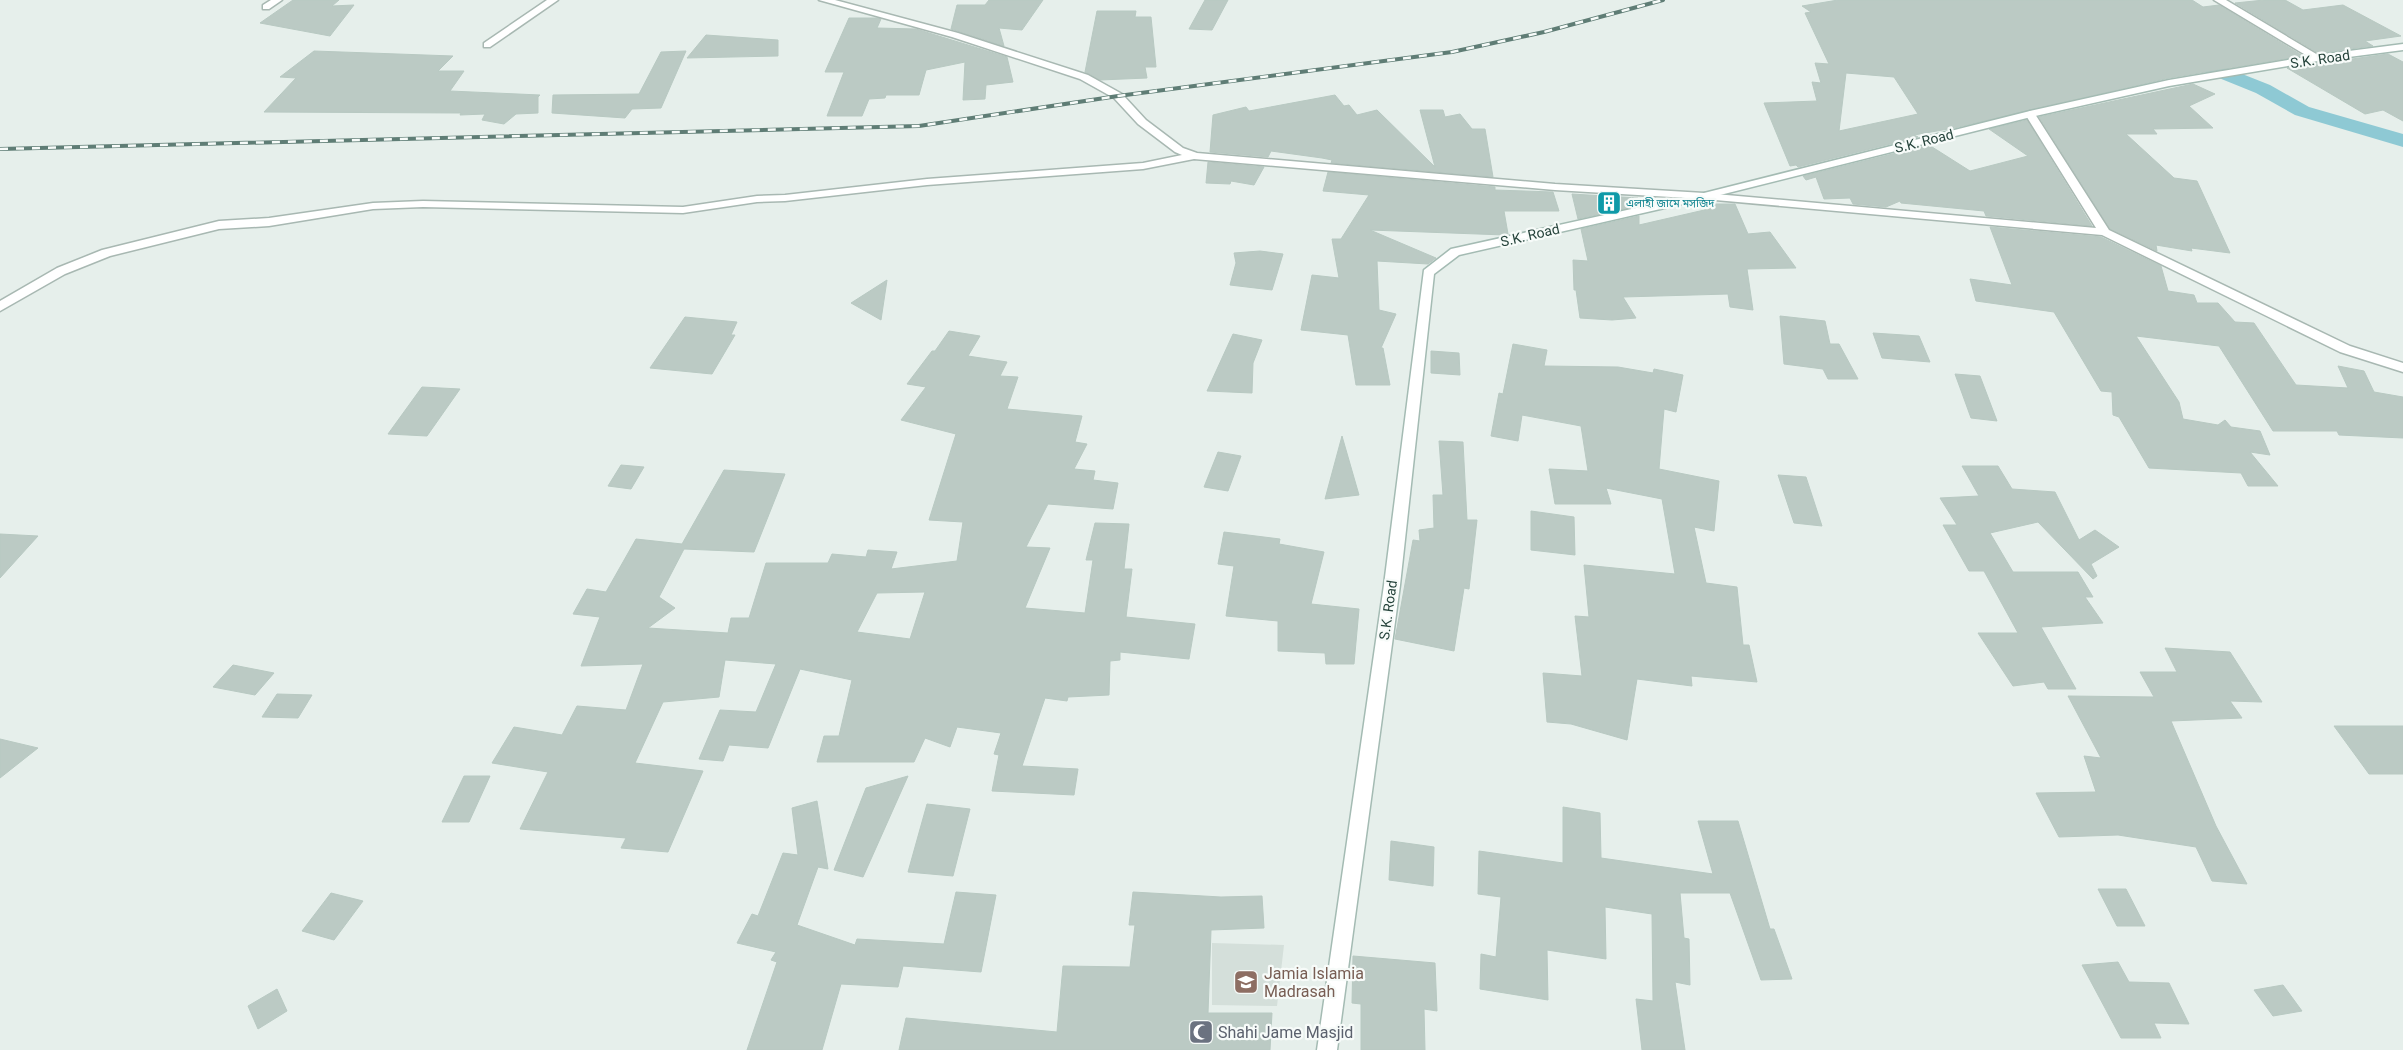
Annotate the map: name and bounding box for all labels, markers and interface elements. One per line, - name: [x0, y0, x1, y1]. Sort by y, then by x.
- street label: S.K. Road: [2289, 47, 2351, 71]
- street label: S.K. Road: [1893, 126, 1955, 156]
- building icon: এলাহী জামে মসজিদ: [1596, 190, 1622, 216]
- place label: এলাহী জামে মসজিদ: [1626, 197, 1715, 210]
- street label: S.K. Road: [1499, 220, 1561, 250]
- street label: S.K. Road: [1376, 579, 1400, 641]
- place label: Jamia Islamia Madrasah: [1264, 964, 1364, 1001]
- school or university icon: Jamia Islamia Madrasah: [1233, 969, 1259, 995]
- mosque icon: Shahi Jame Masjid: [1188, 1019, 1214, 1045]
- place label: Shahi Jame Masjid: [1218, 1023, 1353, 1042]

